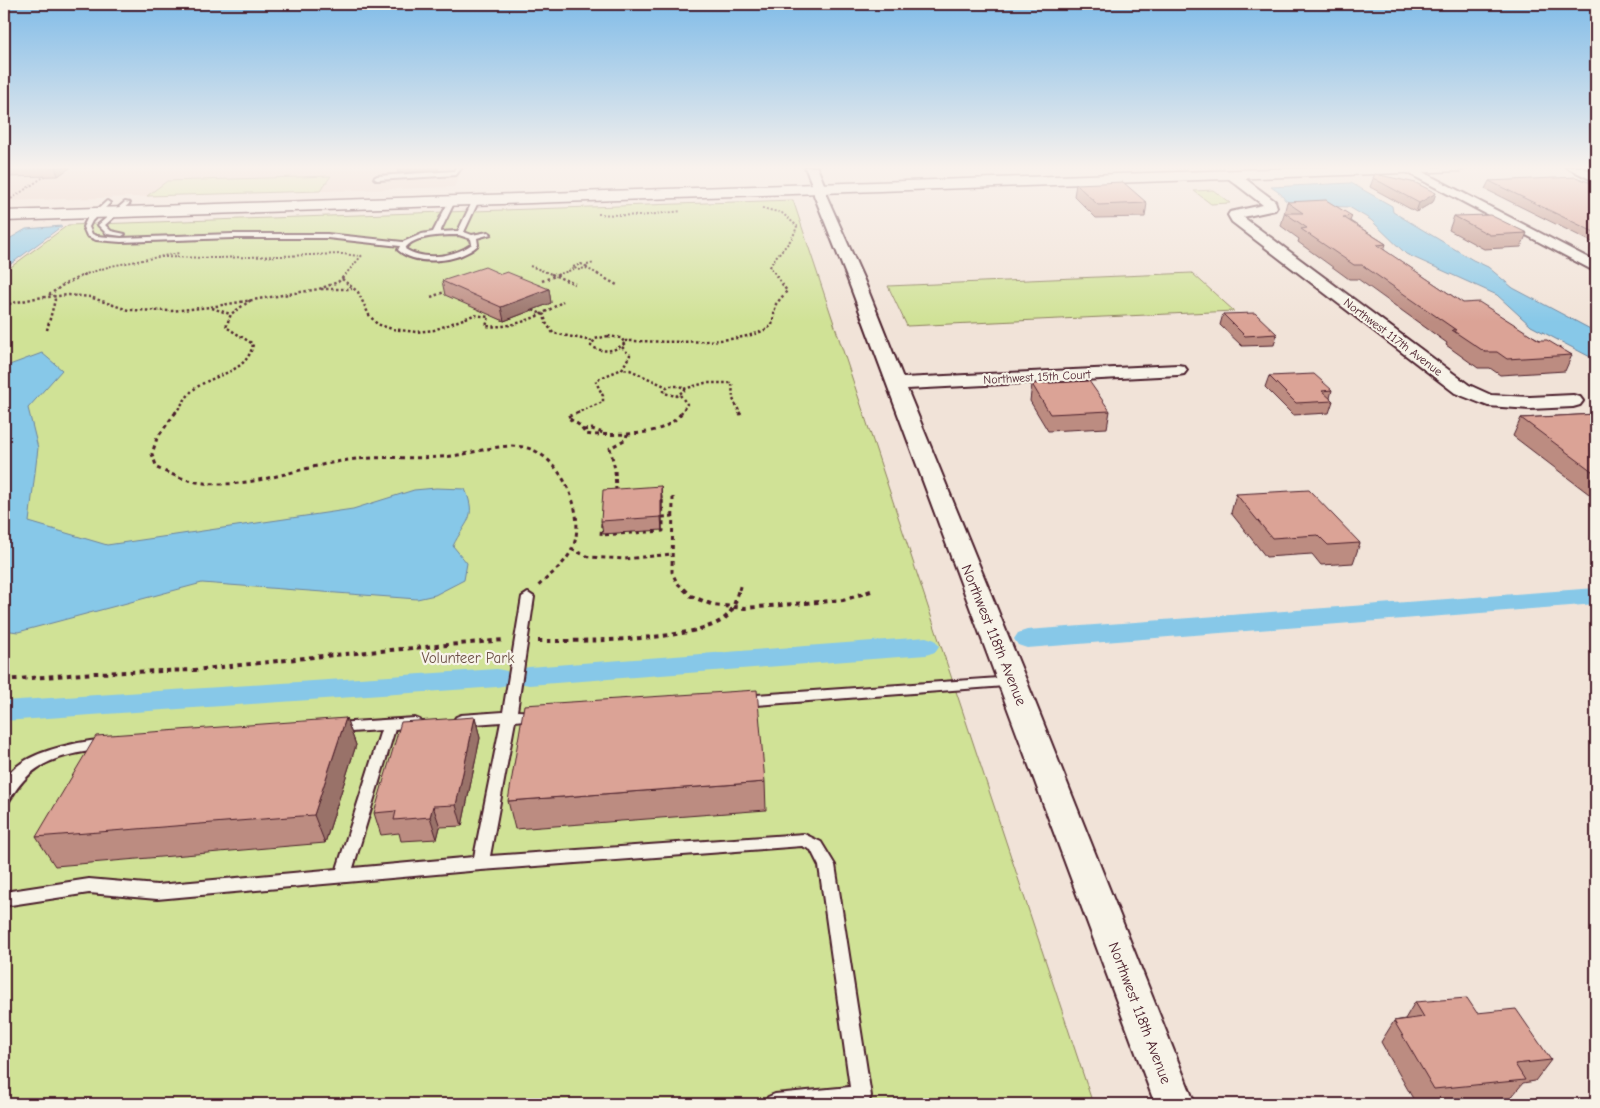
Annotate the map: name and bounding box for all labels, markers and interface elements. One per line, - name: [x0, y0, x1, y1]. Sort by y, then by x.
- street label: Northwest 117th Avenue: [1341, 295, 1445, 379]
- street label: Northwest 15th Court: [983, 367, 1092, 387]
- street label: Northwest 118th Avenue: [957, 562, 1031, 709]
- park label: Volunteer Park: [422, 649, 515, 667]
- street label: Northwest 118th Avenue: [1105, 940, 1176, 1087]

